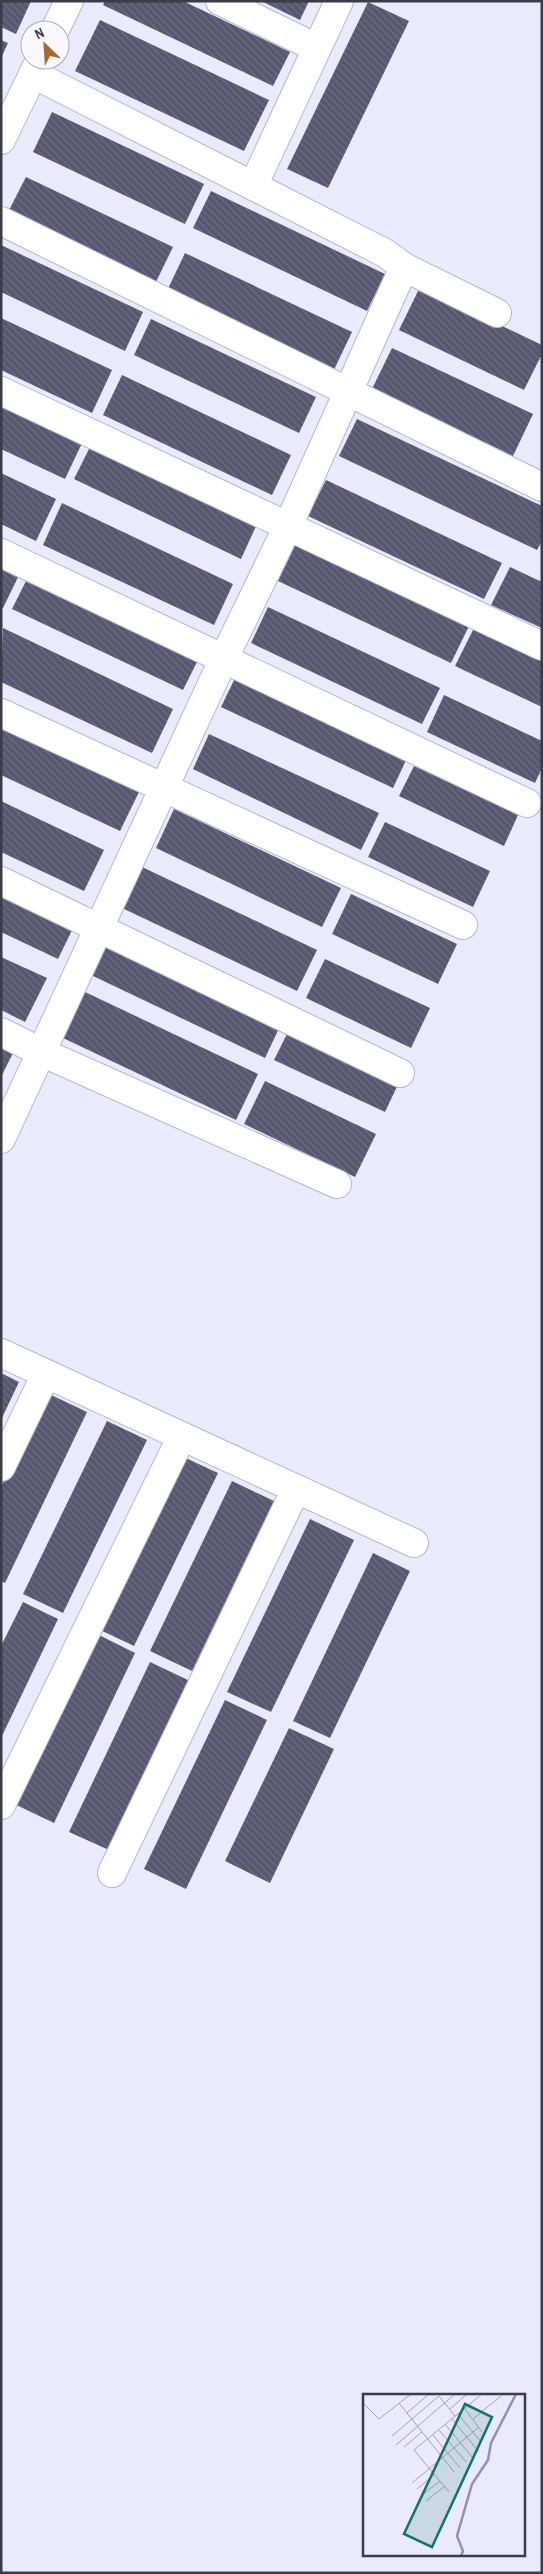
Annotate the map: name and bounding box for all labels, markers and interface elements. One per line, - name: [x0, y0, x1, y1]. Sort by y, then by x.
- north arrow: [20, 20, 70, 70]
- text: N: [32, 23, 47, 43]
- inset map: [363, 2394, 526, 2556]

